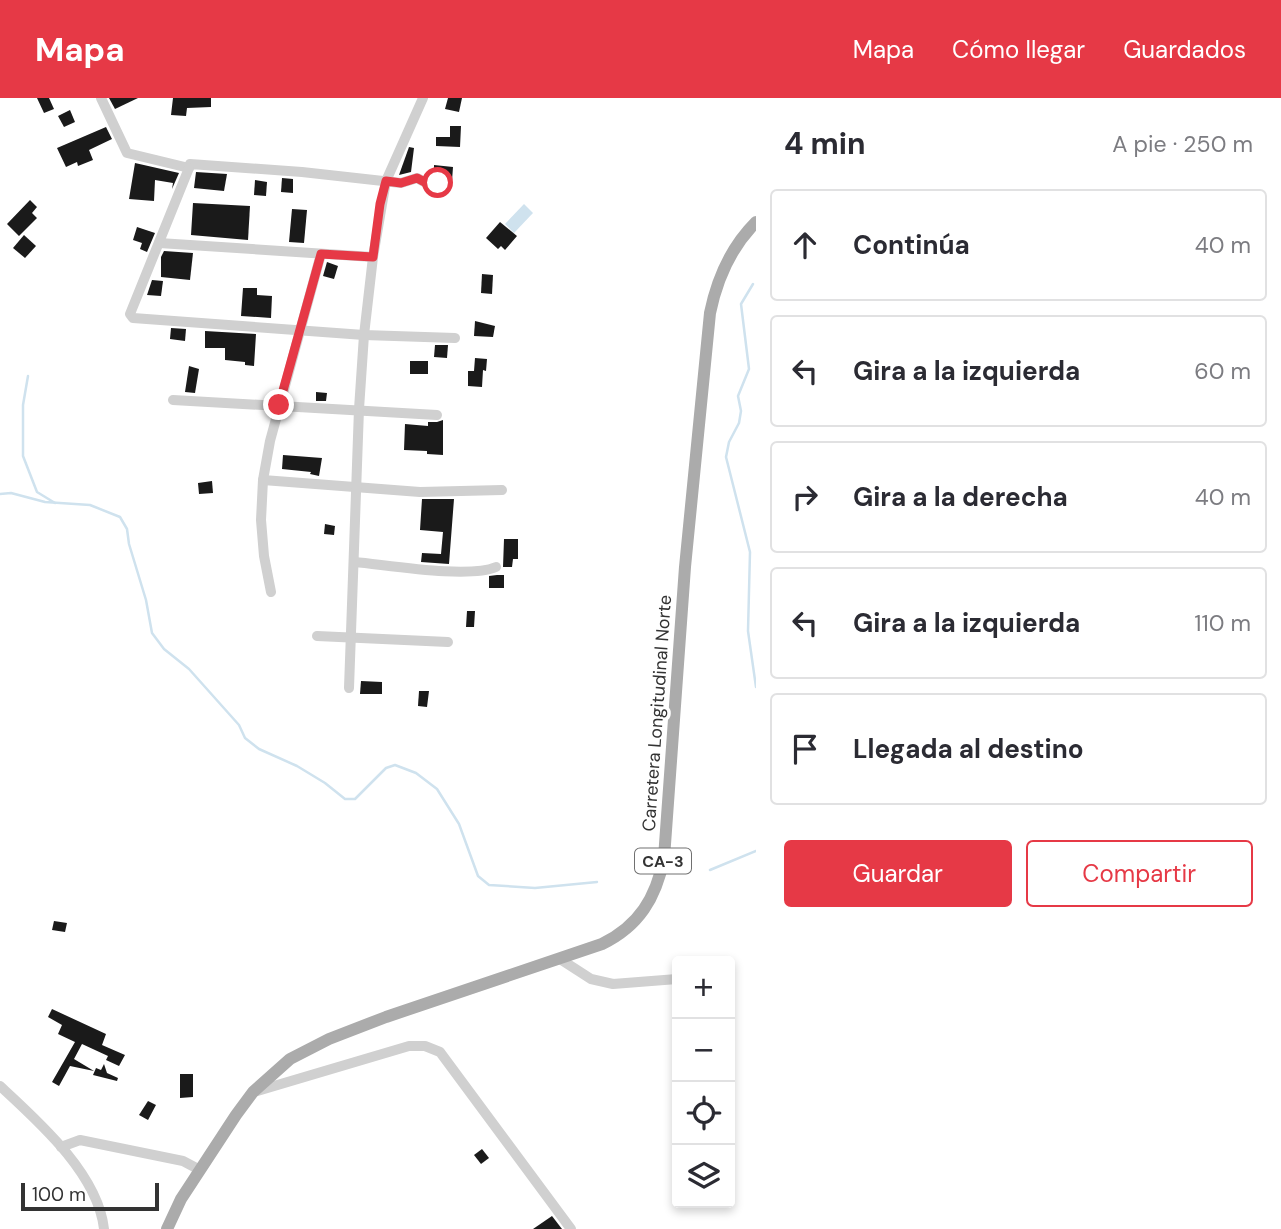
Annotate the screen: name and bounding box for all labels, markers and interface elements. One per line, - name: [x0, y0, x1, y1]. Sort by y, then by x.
- text: Mapa: [35, 28, 125, 71]
- text: Mapa: [853, 34, 914, 65]
- text: Cómo llegar: [952, 34, 1085, 65]
- text: Guardados: [1123, 34, 1246, 65]
- text: 4 min: [784, 124, 866, 163]
- text: A pie · 250 m: [1112, 129, 1253, 159]
- route start: [422, 167, 453, 198]
- icon: ahead: [786, 226, 824, 264]
- text: Continúa: [853, 228, 970, 262]
- text: 40 m: [1195, 230, 1251, 260]
- icon: left: [786, 352, 824, 390]
- text: Gira a la izquierda: [853, 354, 1080, 388]
- text: 60 m: [1194, 356, 1251, 386]
- route end: [263, 389, 294, 420]
- icon: right: [786, 478, 824, 516]
- text: Gira a la derecha: [853, 480, 1068, 514]
- text: 40 m: [1195, 482, 1251, 512]
- street label: Carretera Longitudinal Norte: [637, 594, 677, 832]
- icon: left: [786, 604, 824, 642]
- text: Gira a la izquierda: [853, 606, 1080, 640]
- text: 110 m: [1194, 608, 1251, 638]
- icon: arrive: [786, 730, 824, 768]
- text: Llegada al destino: [853, 732, 1084, 766]
- button: Guardar: [784, 840, 1012, 907]
- button: Compartir: [1026, 840, 1253, 907]
- road number: CA-3: [635, 848, 691, 874]
- map controls: [672, 956, 735, 1208]
- button: +: [672, 956, 735, 1019]
- button: −: [672, 1019, 735, 1082]
- button: locate: [672, 1082, 735, 1145]
- button: layers: [672, 1145, 735, 1208]
- scale bar: [21, 1180, 159, 1212]
- text: 100 m: [32, 1182, 86, 1207]

